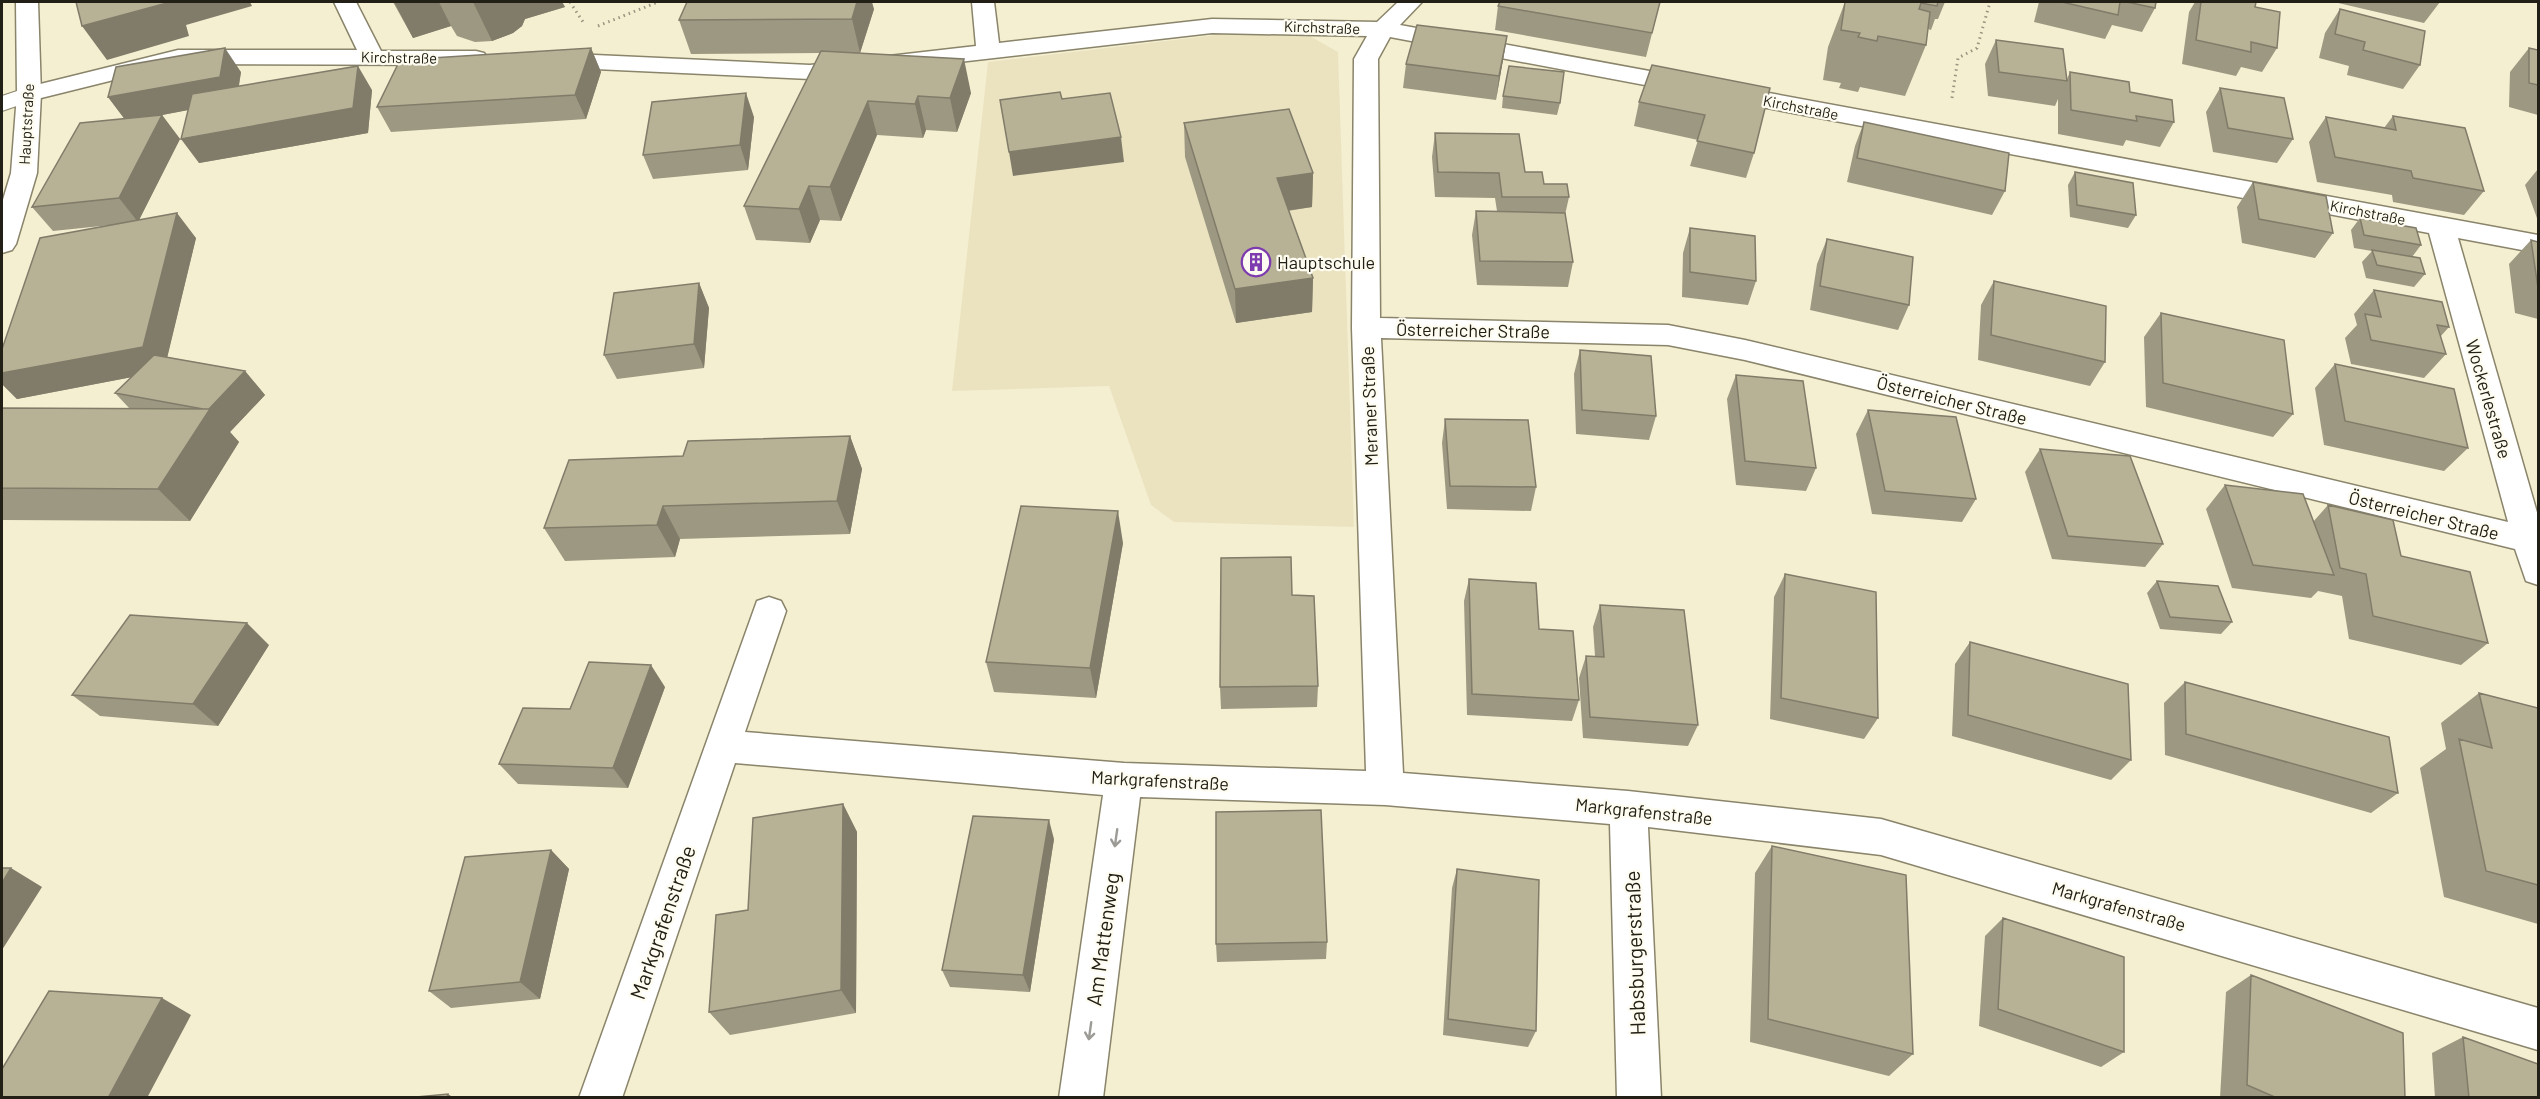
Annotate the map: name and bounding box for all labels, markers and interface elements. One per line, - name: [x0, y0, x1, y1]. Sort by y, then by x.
- street label: Kirchstraße: [1284, 17, 1360, 37]
- street label: Kirchstraße: [361, 47, 437, 67]
- street label: Hauptstraße: [15, 83, 37, 165]
- street label: Kirchstraße: [1762, 91, 1840, 123]
- street label: Kirchstraße: [2329, 196, 2407, 228]
- building icon: Hauptschule: [1240, 246, 1272, 278]
- place label: Hauptschule: [1277, 251, 1375, 273]
- street label: Österreicher Straße: [1396, 318, 1550, 342]
- street label: Wockerlestraße: [2461, 337, 2517, 461]
- street label: Meraner Straße: [1356, 346, 1382, 466]
- street label: Österreicher Straße: [1875, 371, 2029, 429]
- street label: Österreicher Straße: [2347, 486, 2501, 544]
- street label: Markgrafenstraße: [1090, 765, 1230, 795]
- street label: Markgrafenstraße: [1574, 793, 1714, 829]
- one-way arrow: [1110, 828, 1121, 847]
- street label: Markgrafenstraße: [624, 842, 700, 1002]
- street label: Habsburgerstraße: [1619, 870, 1649, 1036]
- street label: Am Mattenweg: [1080, 871, 1124, 1007]
- street label: Markgrafenstraße: [2050, 876, 2188, 936]
- one-way arrow: [1084, 1021, 1095, 1041]

